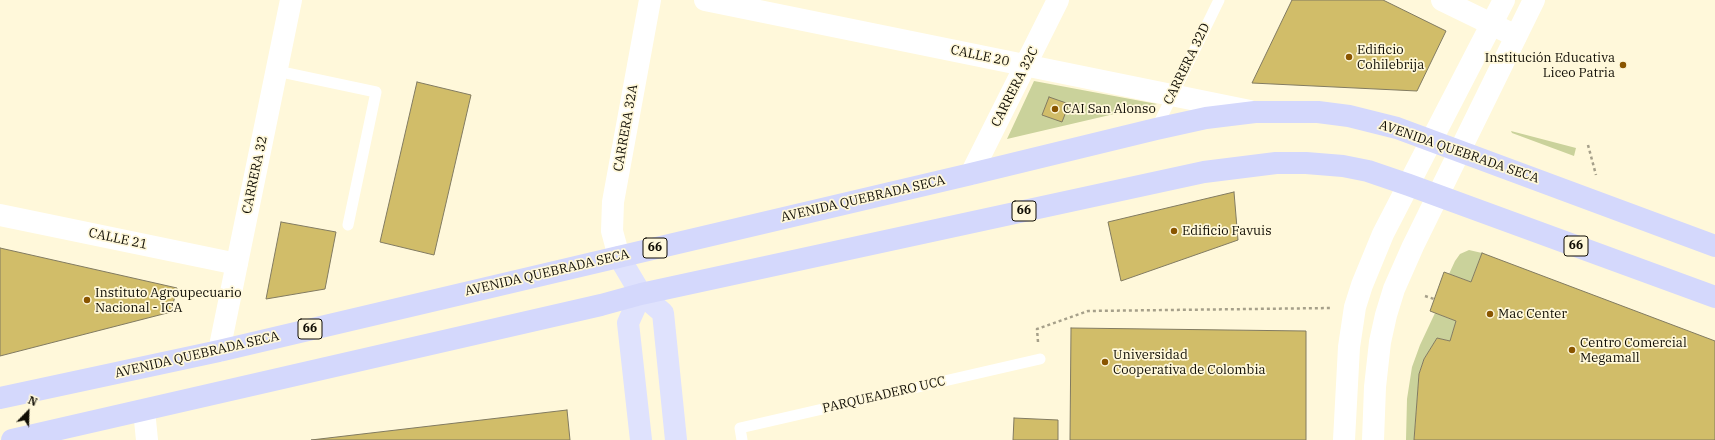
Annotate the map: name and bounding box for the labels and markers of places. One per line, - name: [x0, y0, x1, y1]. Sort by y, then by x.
- place label: Edificio Cohilebrija: [1357, 42, 1424, 73]
- place label: Institución Educativa Liceo Patria: [1485, 50, 1615, 81]
- marker: Edificio Cohilebrija: [1344, 52, 1354, 62]
- marker: Institución Educativa Liceo Patria: [1618, 60, 1628, 70]
- place label: CAI San Alonso: [1063, 101, 1156, 117]
- marker: CAI San Alonso: [1050, 104, 1060, 114]
- place label: Edificio Favuis: [1182, 223, 1272, 239]
- marker: Edificio Favuis: [1169, 226, 1179, 236]
- place label: Instituto Agroupecuario Nacional - ICA: [95, 285, 242, 316]
- marker: Instituto Agroupecuario Nacional - ICA: [82, 295, 92, 305]
- place label: Mac Center: [1498, 306, 1567, 322]
- marker: Mac Center: [1485, 309, 1495, 319]
- place label: Centro Comercial Megamall: [1580, 335, 1687, 366]
- marker: Centro Comercial Megamall: [1567, 345, 1577, 355]
- place label: Universidad Cooperativa de Colombia: [1113, 347, 1266, 378]
- marker: Universidad Cooperativa de Colombia: [1100, 357, 1110, 367]

